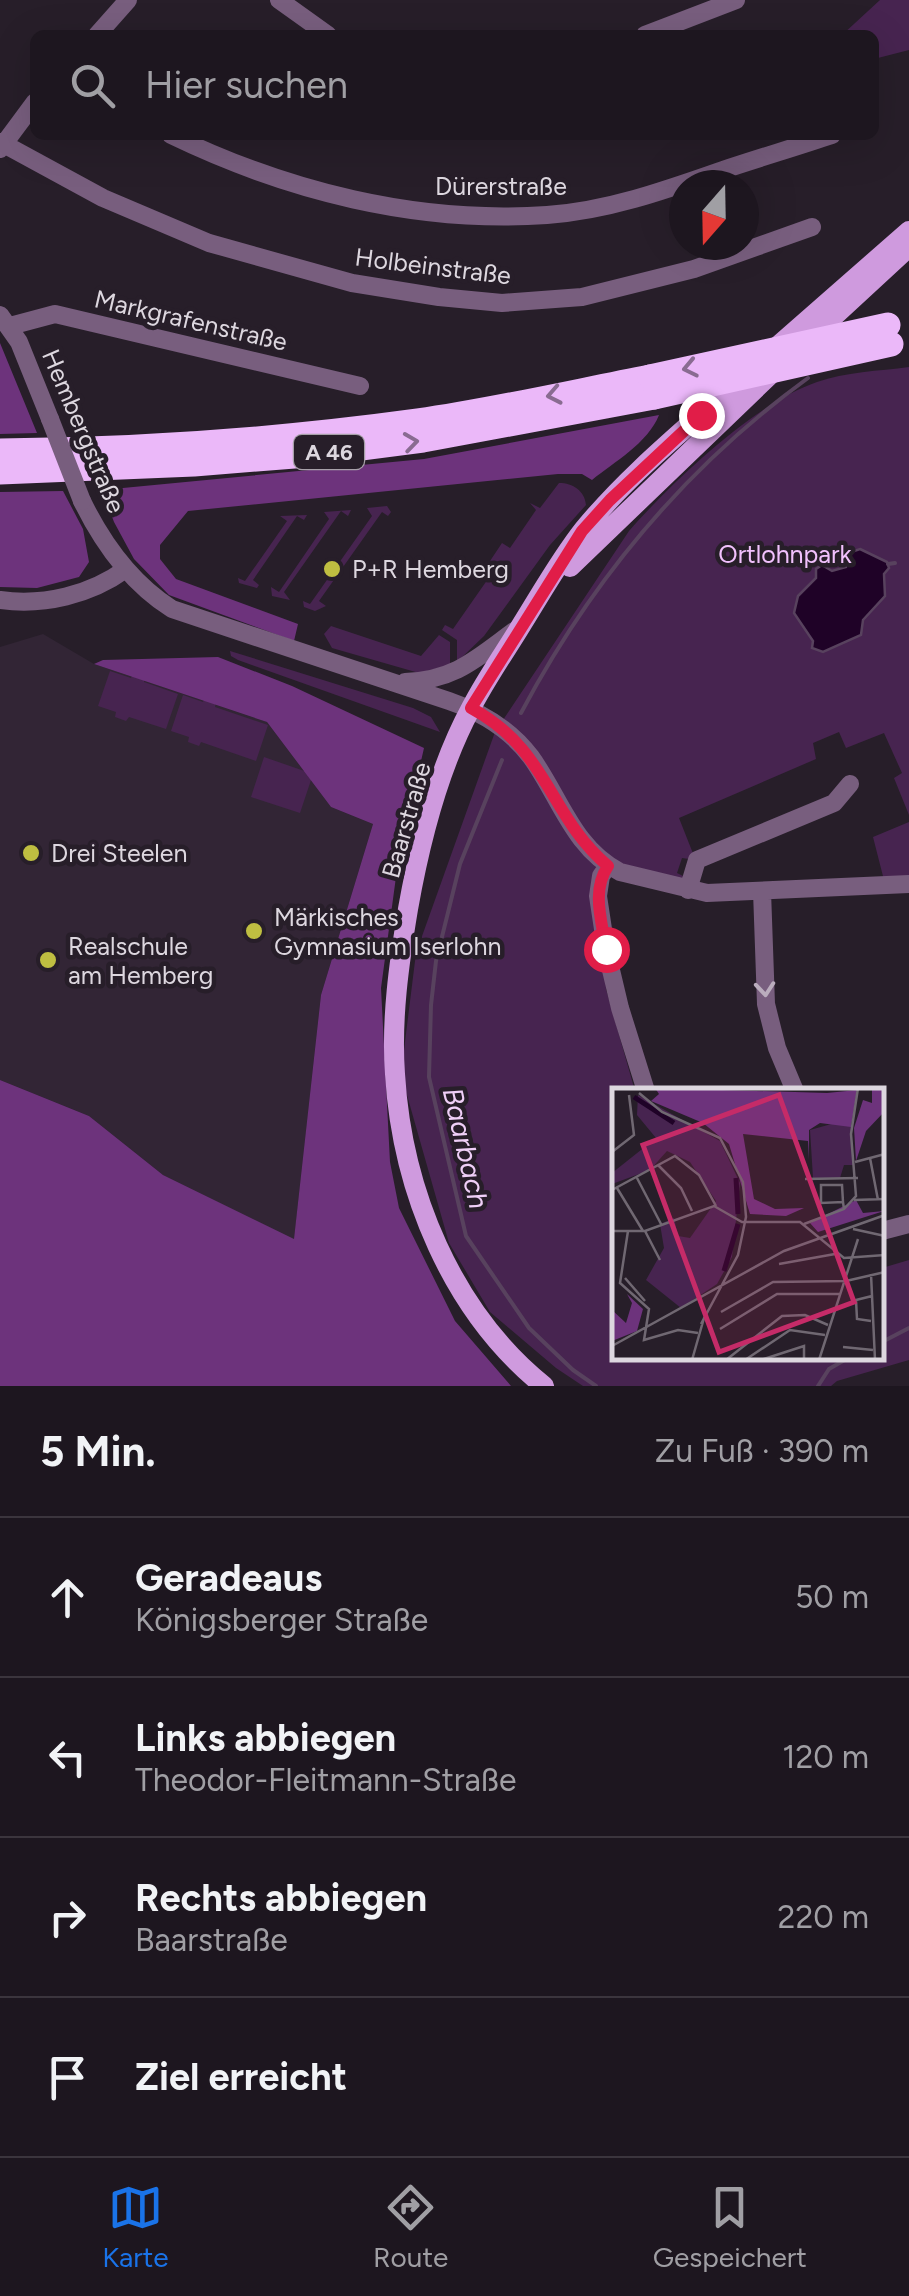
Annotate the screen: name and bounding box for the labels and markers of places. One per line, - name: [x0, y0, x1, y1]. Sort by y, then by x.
- place label: P+R Hemberg: [352, 554, 509, 584]
- marker: P+R Hemberg: [321, 558, 343, 580]
- place label: Drei Steelen: [51, 838, 187, 868]
- marker: Drei Steelen: [20, 842, 42, 864]
- place label: Märkisches Gymnasium Iserlohn: [274, 902, 501, 961]
- marker: Märkisches Gymnasium Iserlohn: [243, 920, 265, 942]
- place label: Realschule am Hemberg: [68, 931, 213, 990]
- marker: Realschule am Hemberg: [37, 949, 59, 971]

